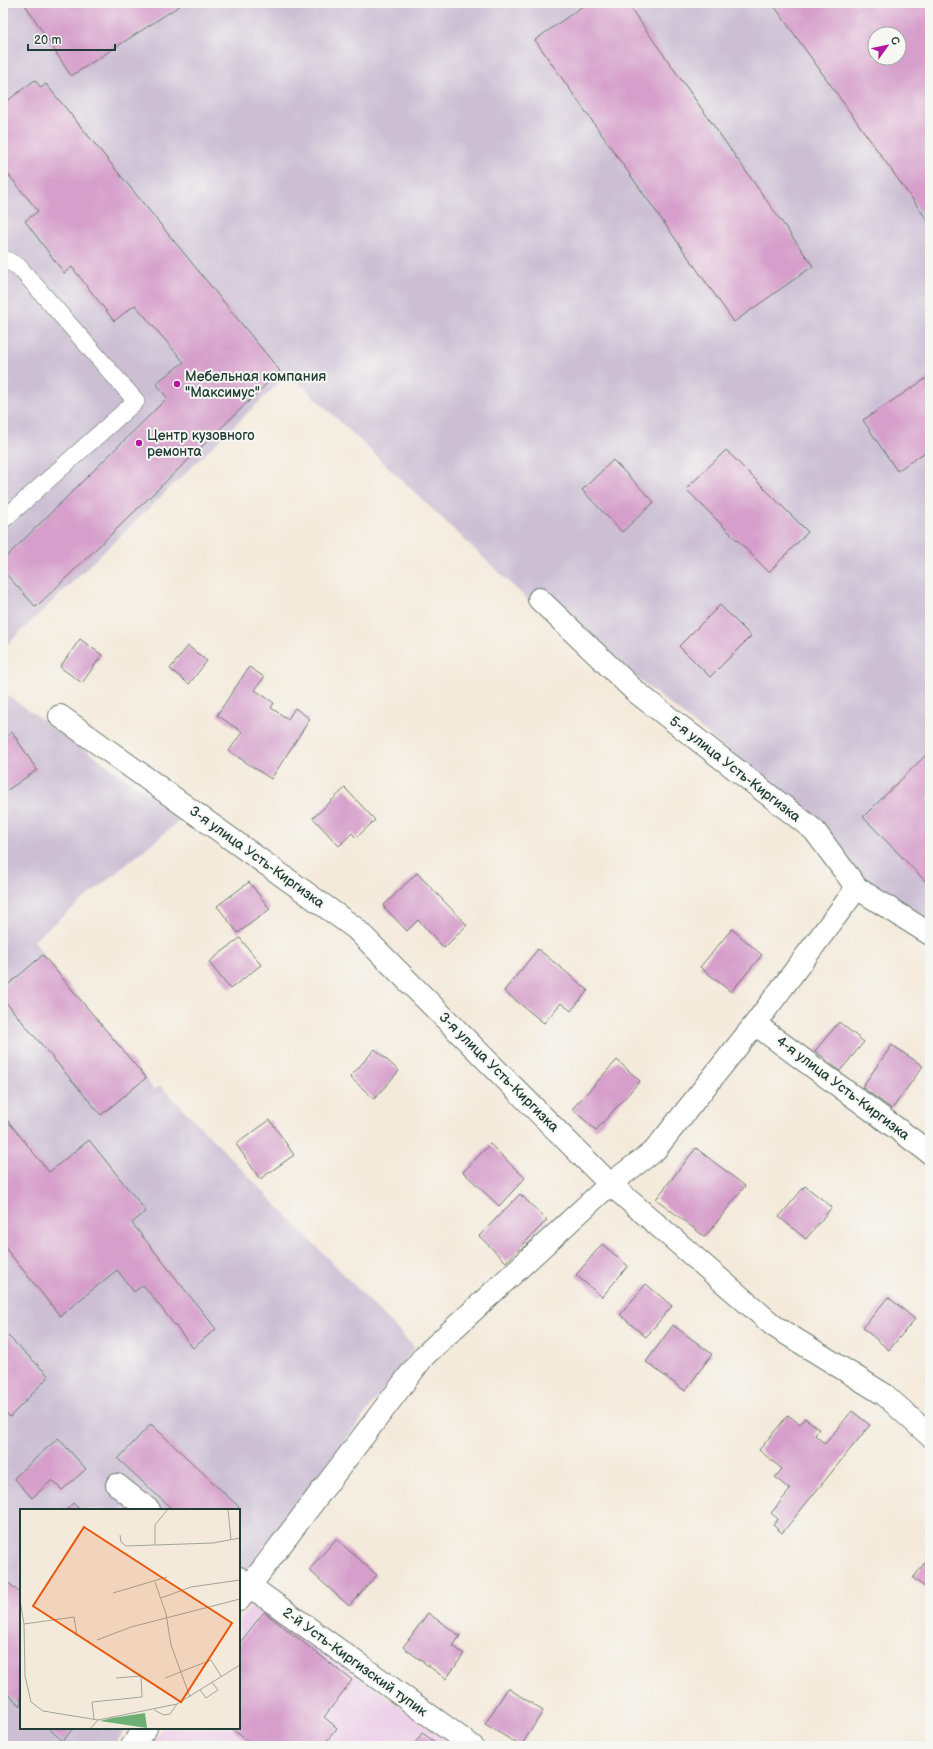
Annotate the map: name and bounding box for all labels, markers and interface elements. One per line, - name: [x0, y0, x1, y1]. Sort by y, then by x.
- scale bar: [28, 26, 115, 52]
- north arrow: [867, 26, 907, 66]
- text: 20 m: [34, 33, 61, 48]
- text: С: [887, 34, 903, 48]
- place label: Мебельная компания "Максимус": [185, 368, 326, 401]
- marker: Мебельная компания "Максимус": [172, 379, 182, 389]
- place label: Центр кузовного ремонта: [147, 427, 255, 460]
- marker: Центр кузовного ремонта: [134, 438, 144, 448]
- street label: 5-я улица Усть-Киргизка: [666, 712, 805, 826]
- street label: 3-я улица Усть-Киргизка: [186, 802, 328, 912]
- street label: 3-я улица Усть-Киргизка: [435, 1008, 563, 1136]
- street label: 4-я улица Усть-Киргизка: [773, 1032, 914, 1144]
- inset map: [20, 1509, 240, 1729]
- street label: 2-й Усть-Киргизский тупик: [279, 1604, 431, 1721]

